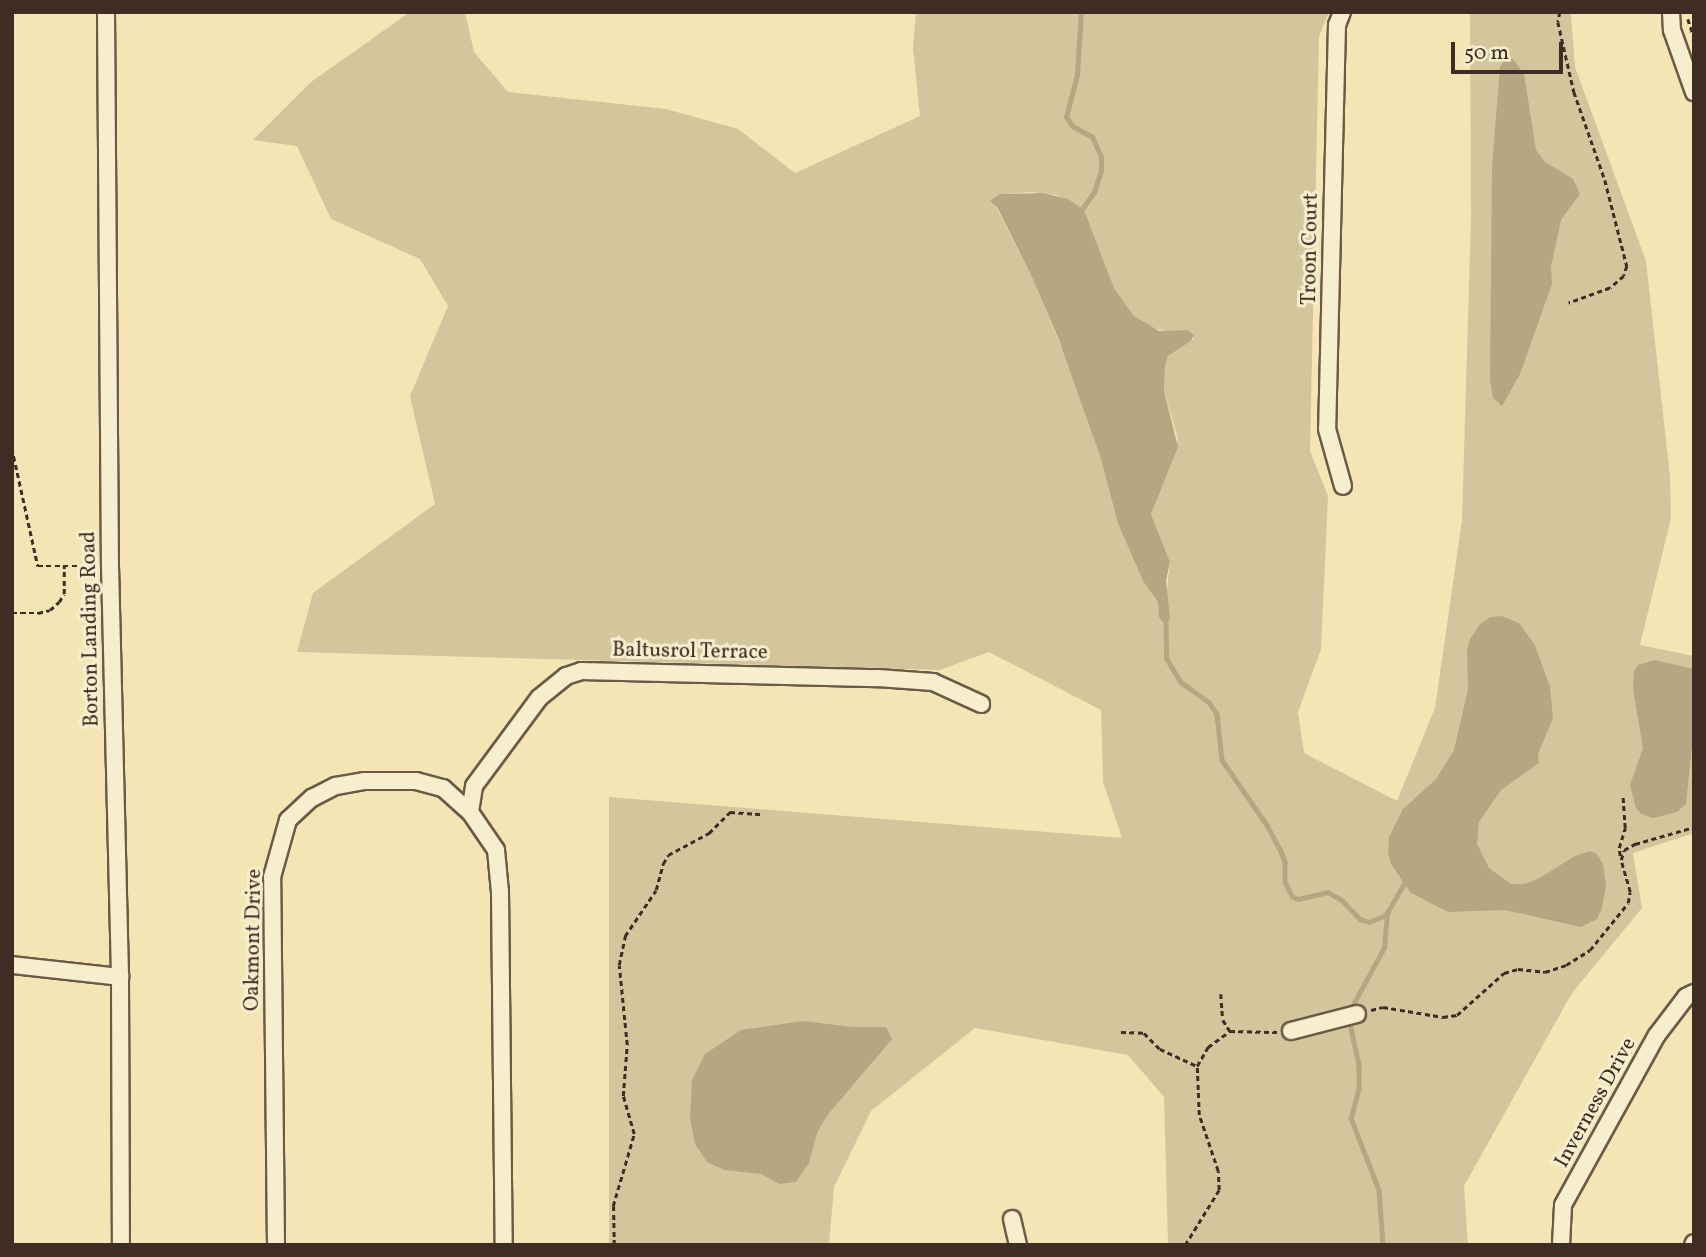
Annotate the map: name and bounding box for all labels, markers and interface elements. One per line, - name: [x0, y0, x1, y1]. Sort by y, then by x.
- scale bar: [1454, 28, 1566, 72]
- text: 50 m: [1464, 39, 1509, 68]
- street label: Troon Court: [1297, 193, 1325, 305]
- street label: Borton Landing Road: [77, 531, 105, 727]
- street label: Baltusrol Terrace: [612, 638, 768, 666]
- street label: Oakmont Drive: [240, 869, 268, 1011]
- street label: Inverness Drive: [1550, 1034, 1642, 1172]

